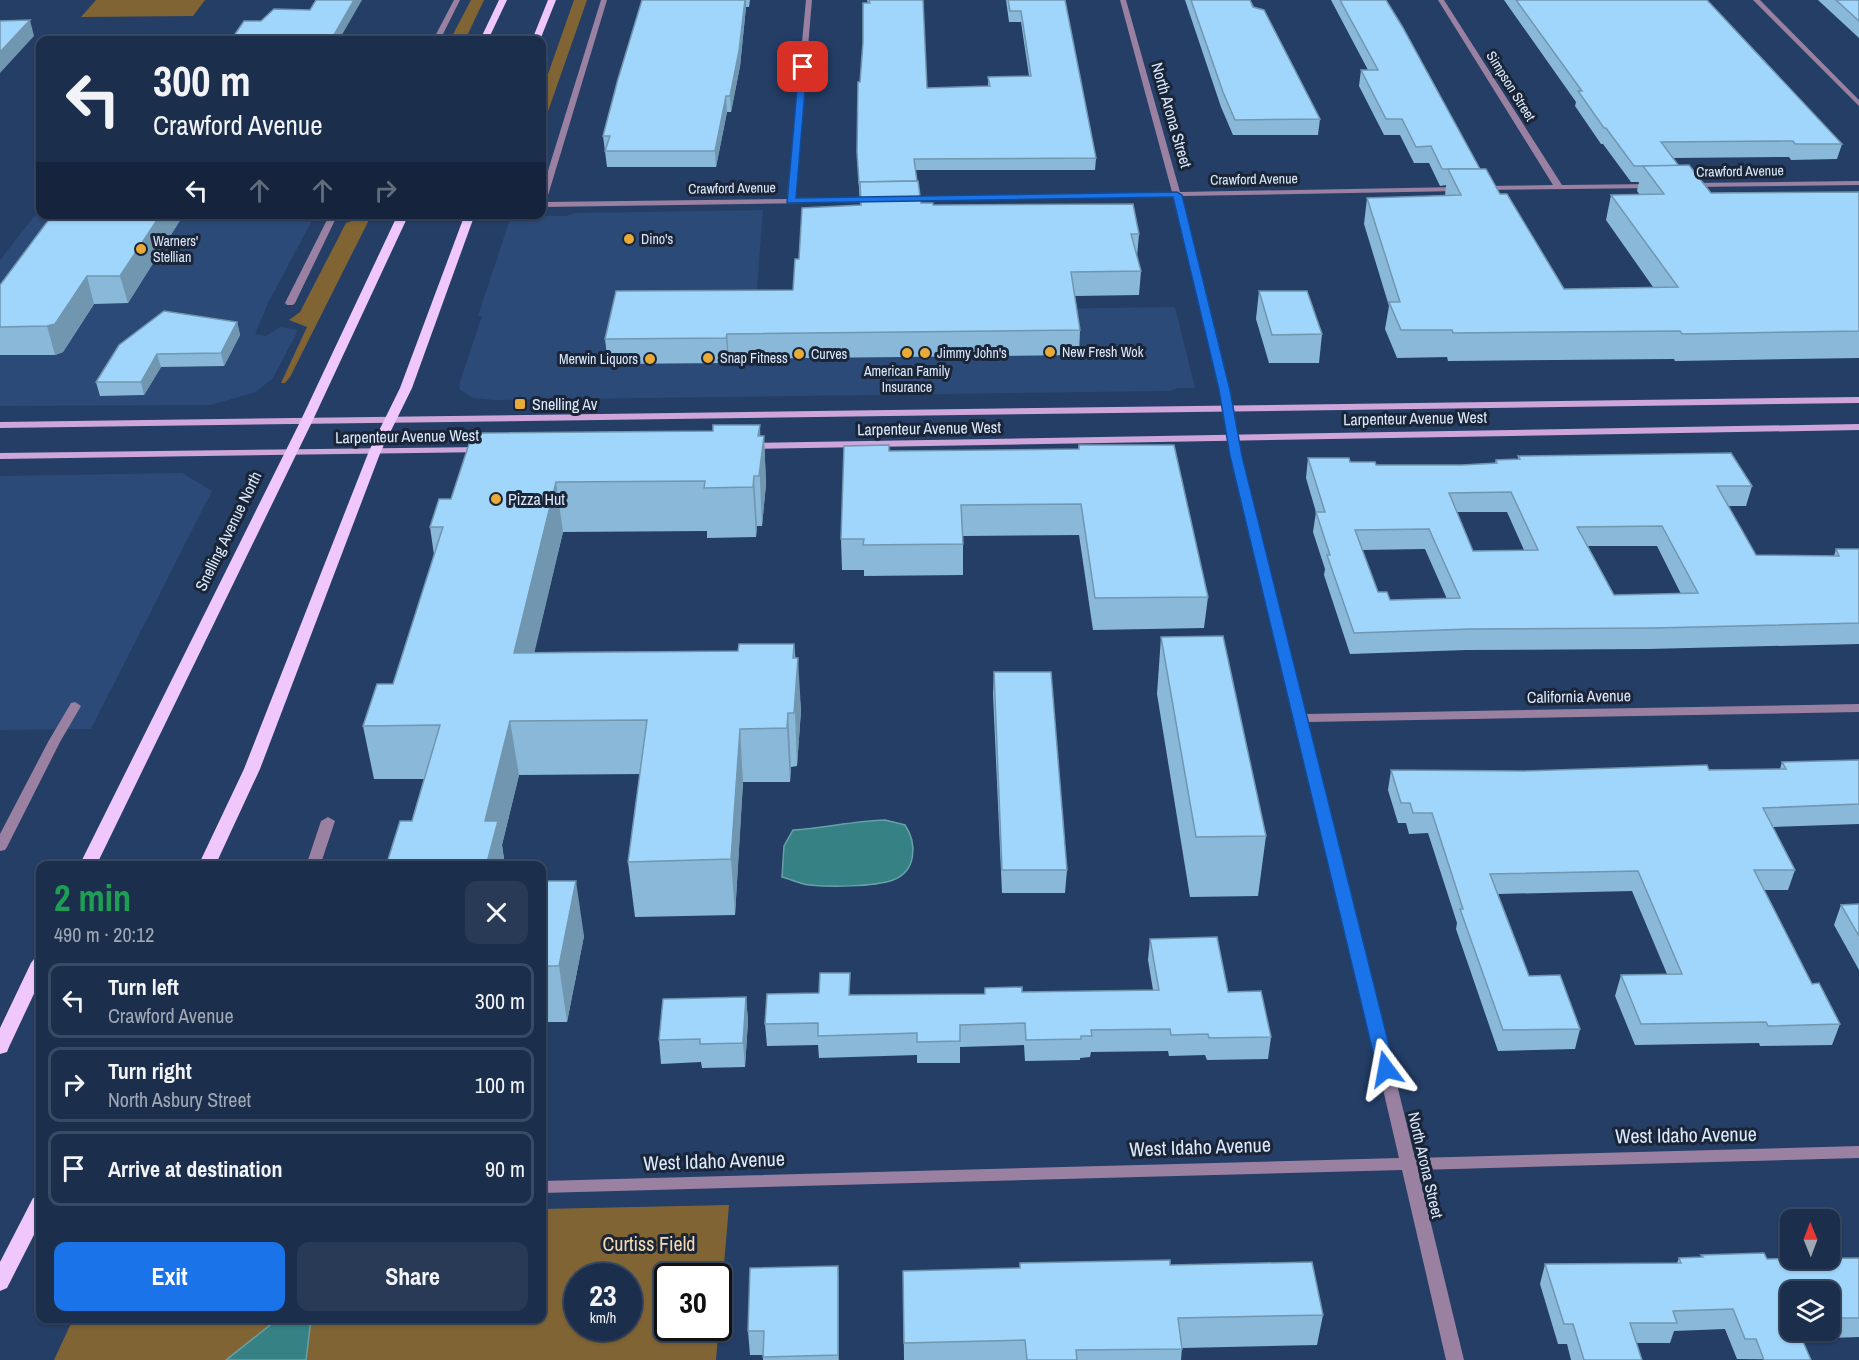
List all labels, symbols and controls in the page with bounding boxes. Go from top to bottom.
pin [777,41,828,92]
street label: Simpson Street [1482,48,1540,124]
icon: arrive [786,50,819,83]
text: 300 m [153,53,251,109]
icon: left [54,60,132,138]
street label: North Arona Street [1146,60,1198,171]
text: Crawford Avenue [153,107,322,143]
street label: Crawford Avenue [1696,161,1784,181]
street label: Crawford Avenue [1210,169,1298,189]
icon: left [180,174,213,207]
icon: ahead [243,174,276,207]
icon: ahead [306,174,339,207]
icon: right [369,174,402,207]
street label: Crawford Avenue [688,178,776,198]
place label: Dino's [641,230,673,248]
place label: Warners' Stellian [153,232,198,266]
marker: Dino's [622,232,636,246]
marker: Warners' Stellian [134,242,148,256]
place label: New Fresh Wok [1062,343,1144,361]
place label: Jimmy John's [937,344,1007,362]
place label: Curves [811,345,848,363]
marker: New Fresh Wok [1043,345,1057,359]
marker: American Family Insurance [900,346,914,360]
marker: Jimmy John's [918,346,932,360]
marker: Curves [792,347,806,361]
place label: Snap Fitness [720,349,788,367]
place label: Merwin Liquors [559,350,638,368]
marker: Snap Fitness [701,351,715,365]
marker: Merwin Liquors [643,352,657,366]
place label: American Family Insurance [863,362,950,396]
place label: Snelling Av [532,393,598,415]
marker: Snelling Av [513,397,527,411]
street label: Larpenteur Avenue West [1343,406,1488,430]
street label: Larpenteur Avenue West [857,416,1002,440]
street label: Larpenteur Avenue West [335,424,480,448]
street label: Snelling Avenue North [190,468,266,594]
place label: Pizza Hut [508,488,565,510]
marker: Pizza Hut [489,492,503,506]
street label: California Avenue [1527,684,1631,708]
text: 2 min [54,874,131,922]
button: close [465,881,528,944]
text: 490 m · 20:12 [54,921,154,948]
text: Turn left [108,972,179,1002]
icon: left [57,984,90,1017]
text: 300 m [475,986,525,1016]
text: Crawford Avenue [108,1002,234,1029]
position arrow [1354,1037,1418,1101]
text: Turn right [108,1056,192,1086]
icon: right [57,1068,90,1101]
text: 100 m [475,1070,525,1100]
text: North Asbury Street [108,1086,251,1113]
street label: North Arona Street [1403,1110,1449,1221]
street label: West Idaho Avenue [1615,1120,1757,1149]
street label: West Idaho Avenue [1129,1131,1271,1162]
street label: West Idaho Avenue [643,1145,785,1176]
icon: arrive [57,1152,90,1185]
text: Arrive at destination [108,1154,282,1184]
text: 90 m [485,1154,525,1184]
north arrow [1780,1209,1840,1269]
map controls [1780,1209,1840,1341]
park label: Curtiss Field [603,1230,695,1257]
button: Exit [54,1242,285,1311]
button: Share [297,1242,528,1311]
speed limit sign: 30 [654,1263,732,1341]
text: 23 [589,1275,617,1315]
button: layers [1780,1281,1840,1341]
text: km/h [590,1307,616,1328]

